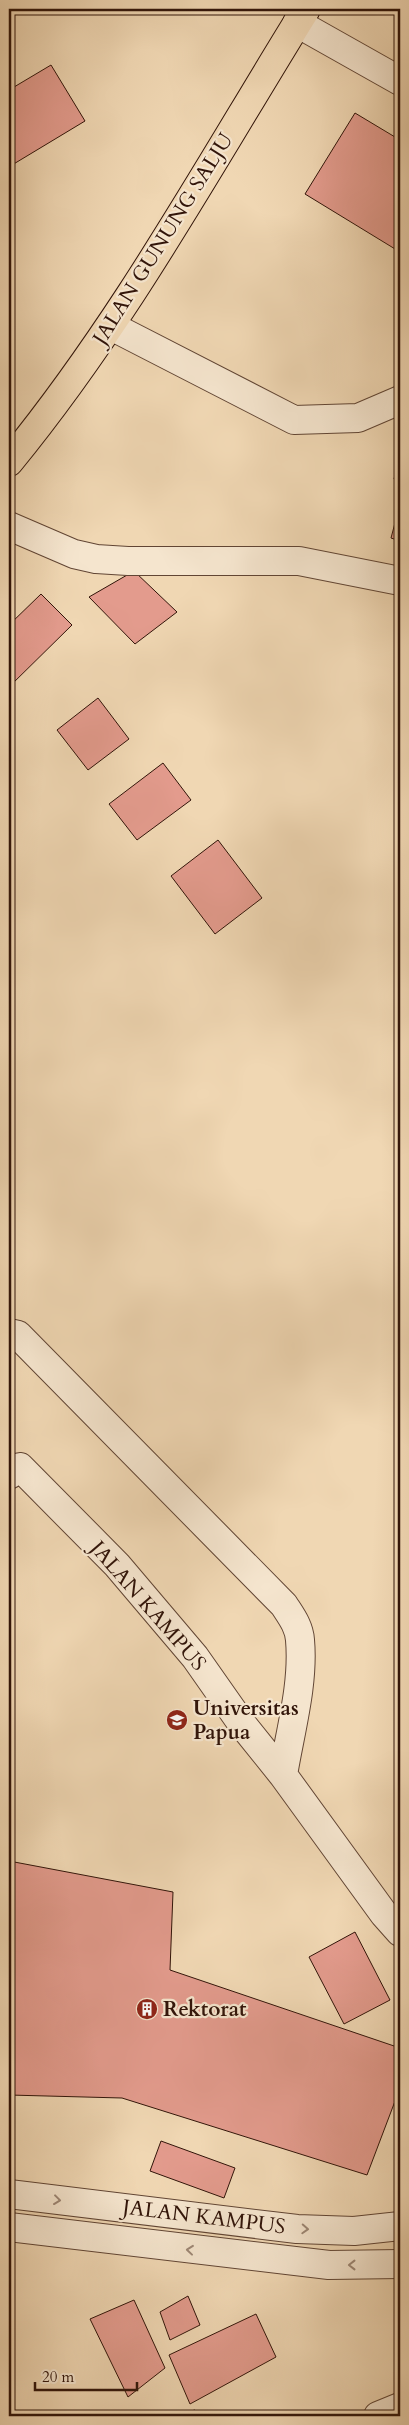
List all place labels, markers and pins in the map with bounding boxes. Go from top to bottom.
place label: Universitas Papua [193,1694,299,1747]
school or university icon: Universitas Papua [165,1708,189,1732]
place label: Rektorat [163,1995,247,2024]
building icon: Rektorat [135,1997,159,2021]

